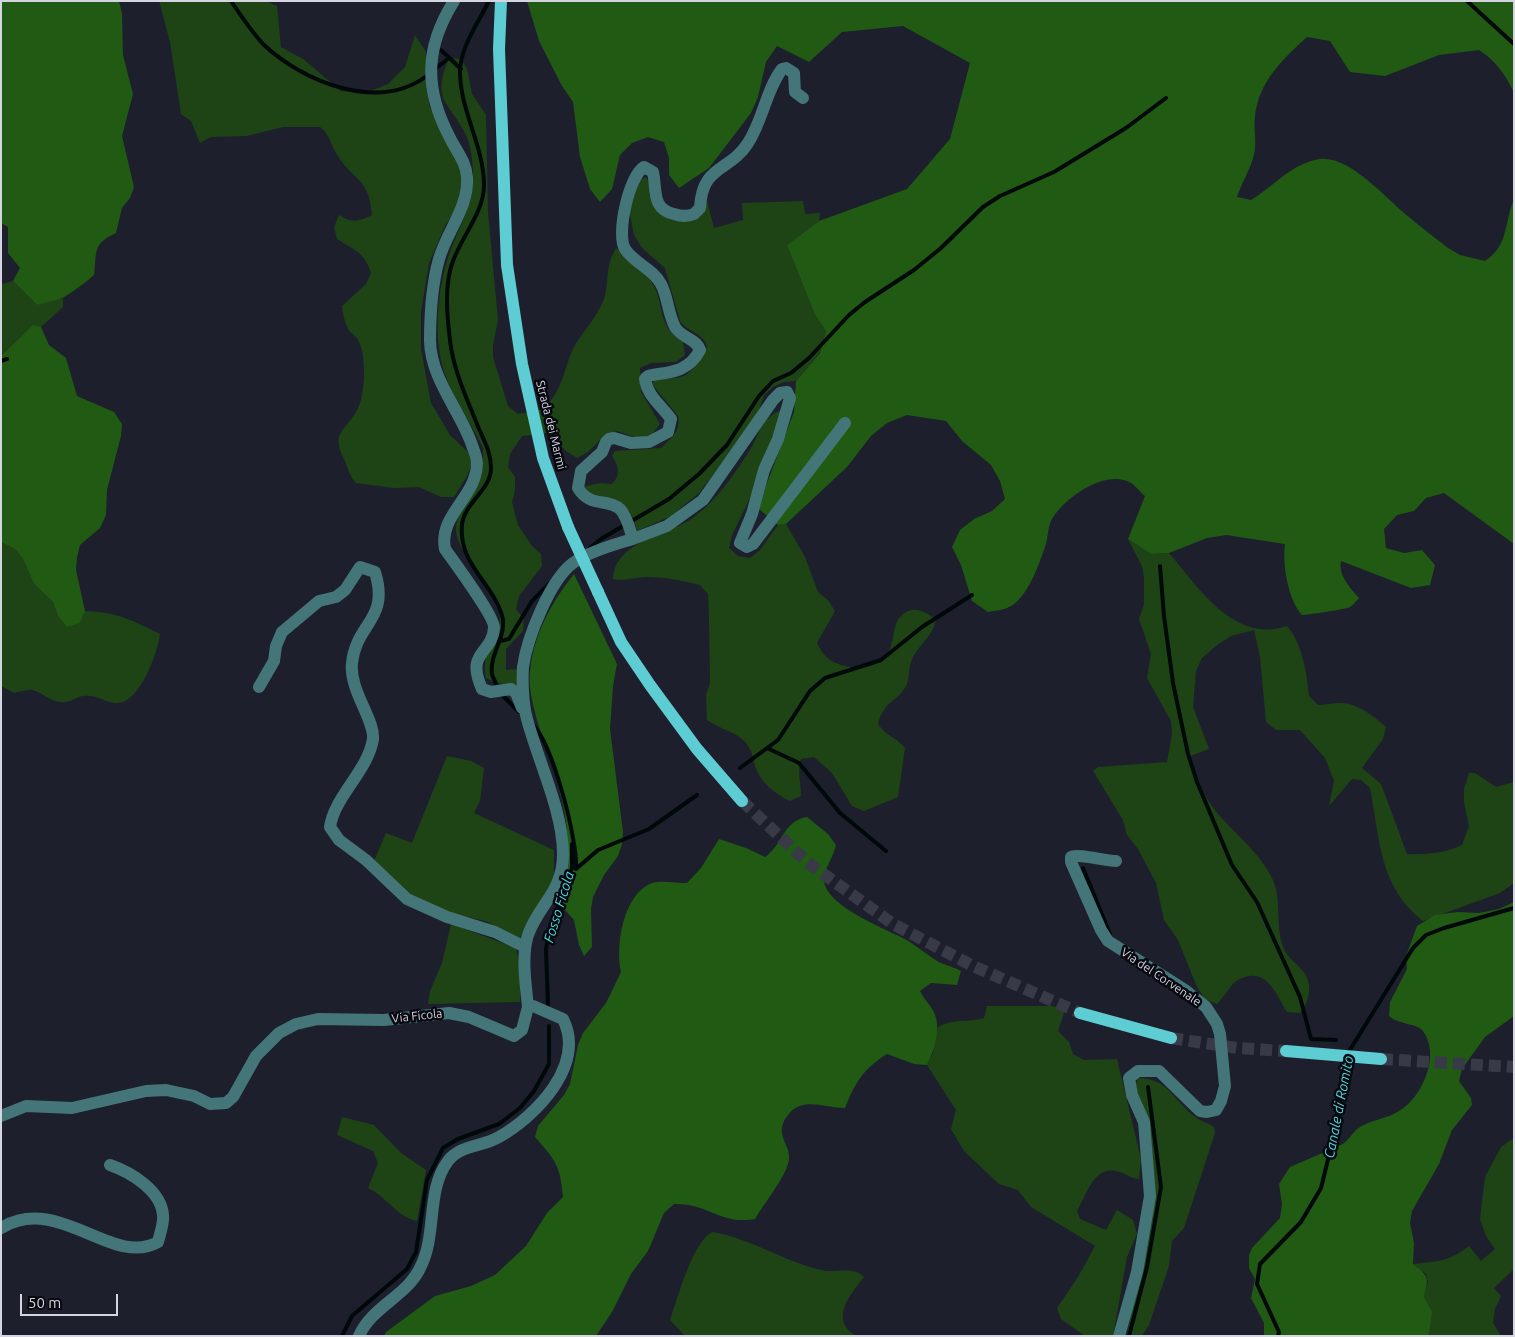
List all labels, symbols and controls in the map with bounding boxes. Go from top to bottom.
street label: Strada dei Marmi [533,379,569,471]
water label: Fosso Ficola [540,870,578,944]
street label: Via del Corvenale [1118,945,1204,1009]
street label: Via Ficola [391,1006,443,1026]
water label: Canale di Romito [1321,1054,1357,1160]
scale bar [22,1284,120,1316]
text: 50 m [28,1294,61,1311]

